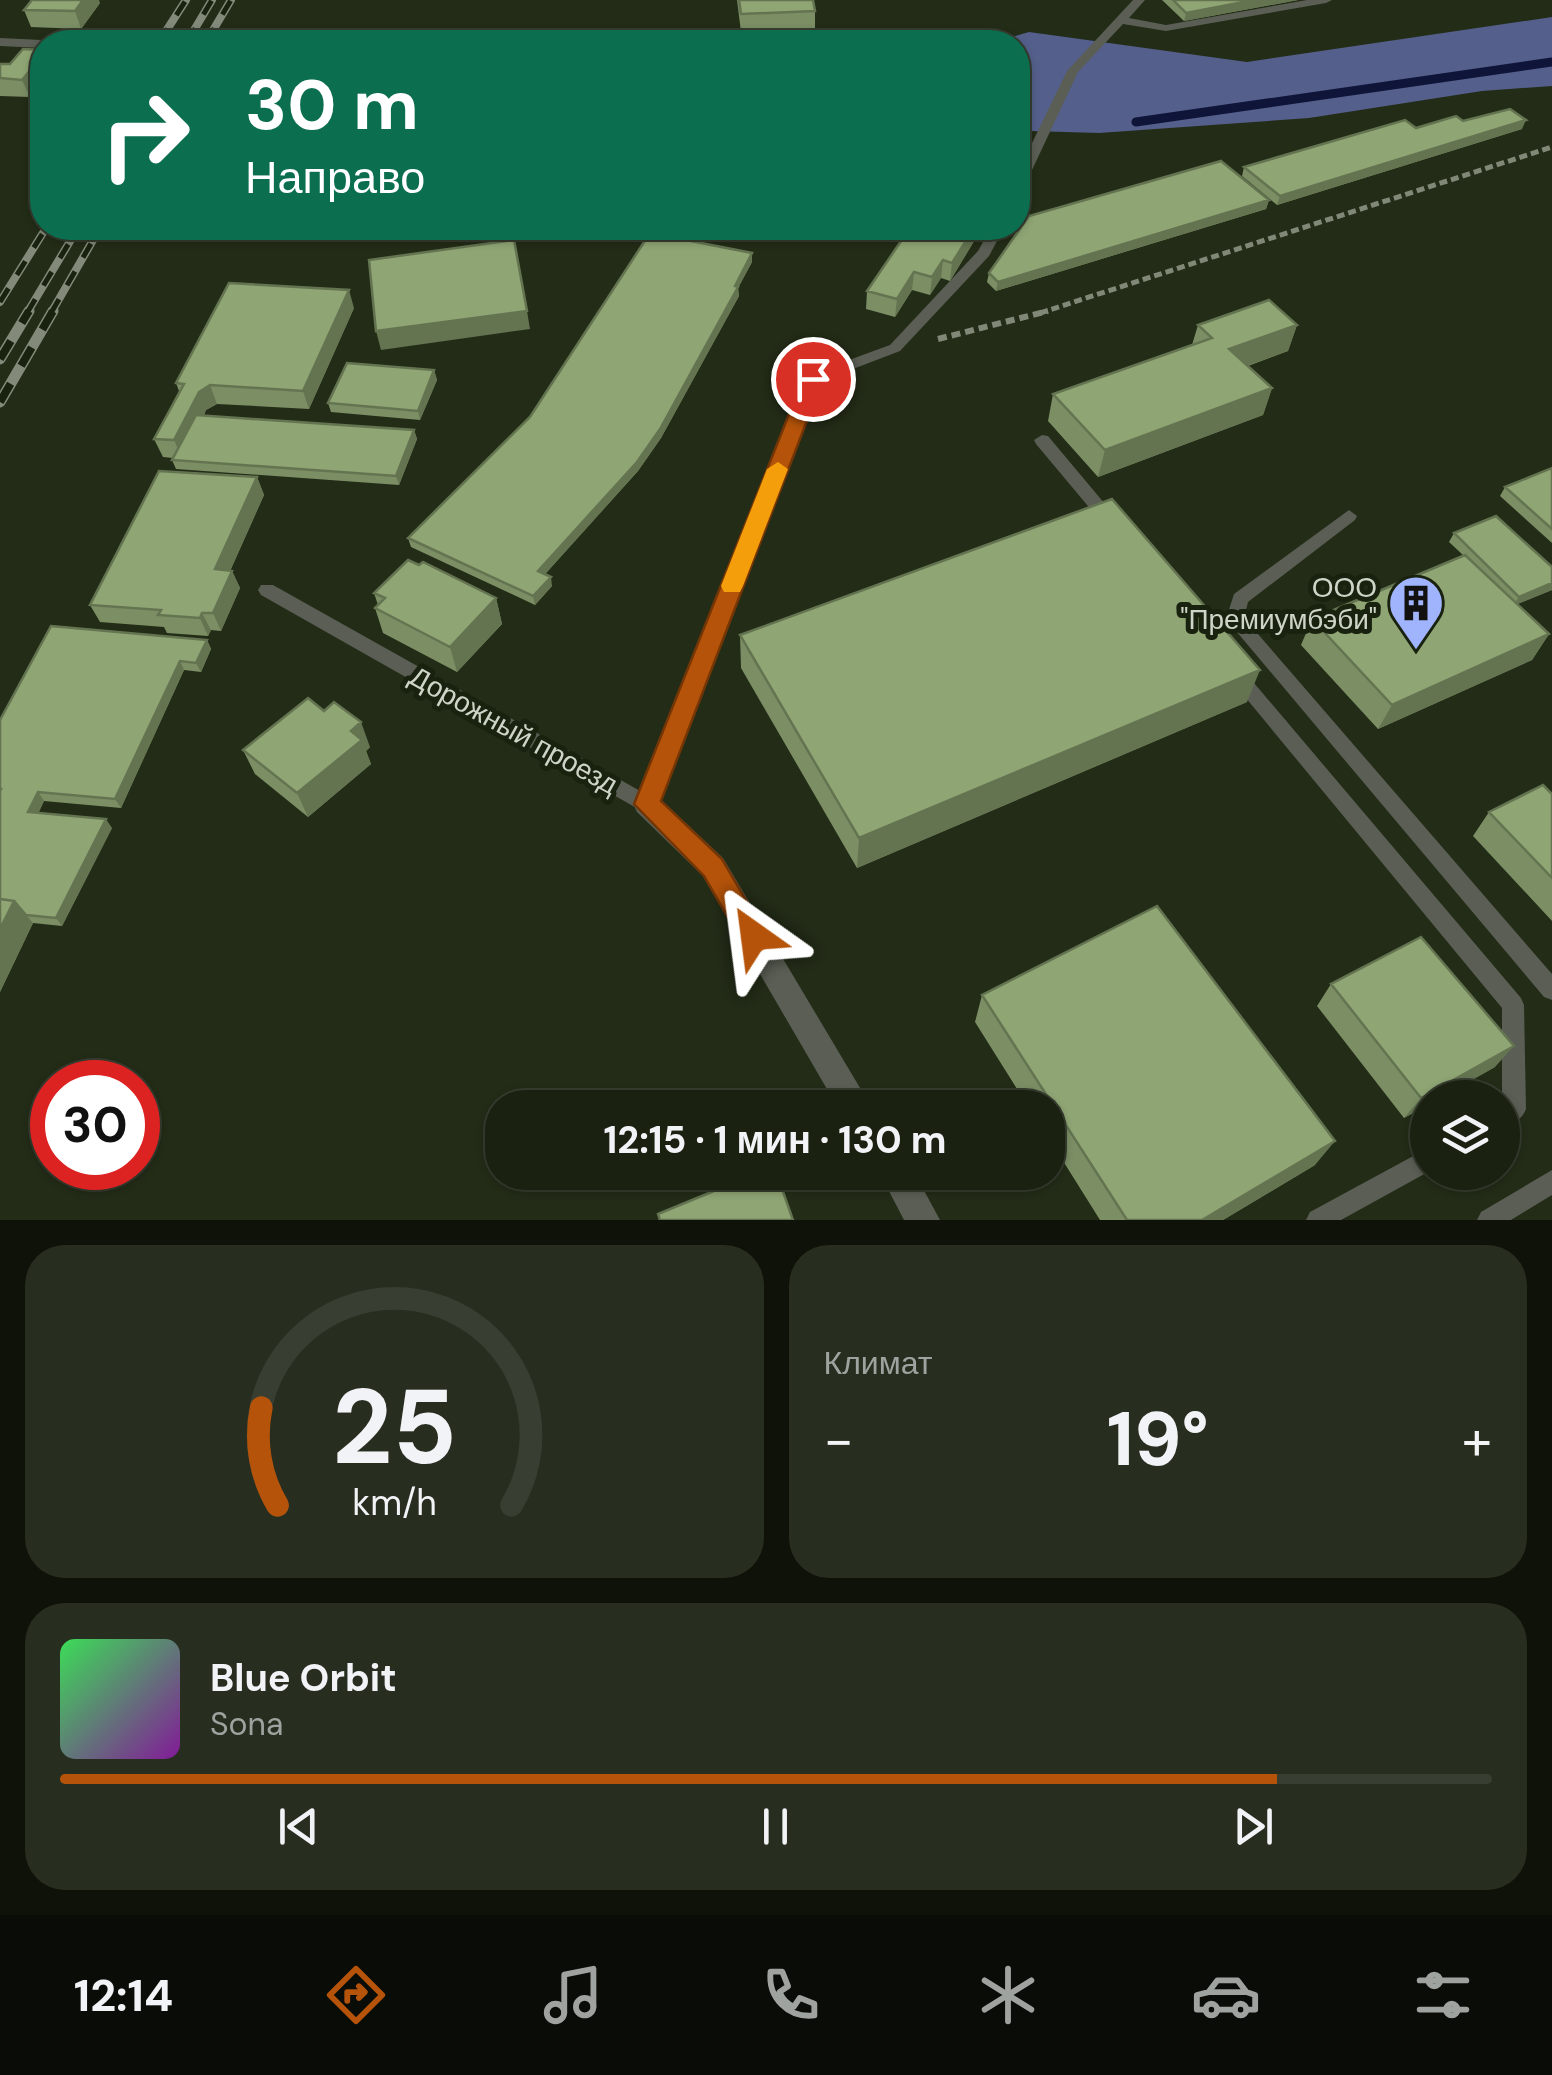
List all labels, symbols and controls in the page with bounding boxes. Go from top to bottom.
text: 30 m [245,60,419,151]
icon: right [80,70,210,200]
text: Направо [245,148,425,207]
pin [771,337,856,422]
icon: arrive [786,352,841,407]
place label: ООО "Премиумбэби" [1180,569,1377,638]
building icon: ООО "Премиумбэби" [1386,573,1446,652]
street label: Дорожный проезд [403,658,625,803]
position arrow [702,884,806,988]
speed limit sign: 30 [30,1060,160,1190]
map controls [1410,1080,1520,1190]
button: layers [1410,1080,1520,1190]
text: 12:15 · 1 мин · 130 m [603,1115,947,1165]
text: Климат [824,1342,932,1384]
text: 25 [332,1360,457,1495]
text: 19° [1107,1391,1209,1488]
text: − [824,1404,854,1476]
text: + [1462,1404,1492,1476]
text: km/h [352,1480,436,1526]
text: Blue Orbit [210,1653,397,1703]
text: Sona [210,1703,283,1745]
icon: previous [271,1799,326,1854]
icon: pause [748,1799,803,1854]
icon: next [1226,1799,1281,1854]
icon: directions [321,1960,391,2030]
icon: music [538,1960,608,2030]
icon: phone [756,1960,826,2030]
icon: climate [973,1960,1043,2030]
icon: car [1191,1960,1261,2030]
icon: filters [1408,1960,1478,2030]
text: 12:14 [74,1966,173,2025]

